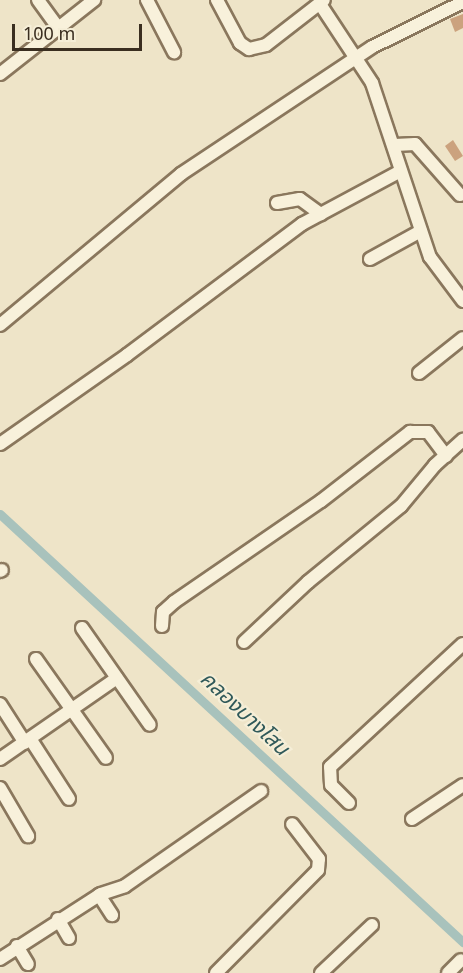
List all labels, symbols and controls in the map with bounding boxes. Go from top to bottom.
scale bar [15,12,146,50]
text: 100 m [23,21,75,48]
water label: คลองบางโสน [195,667,293,761]

